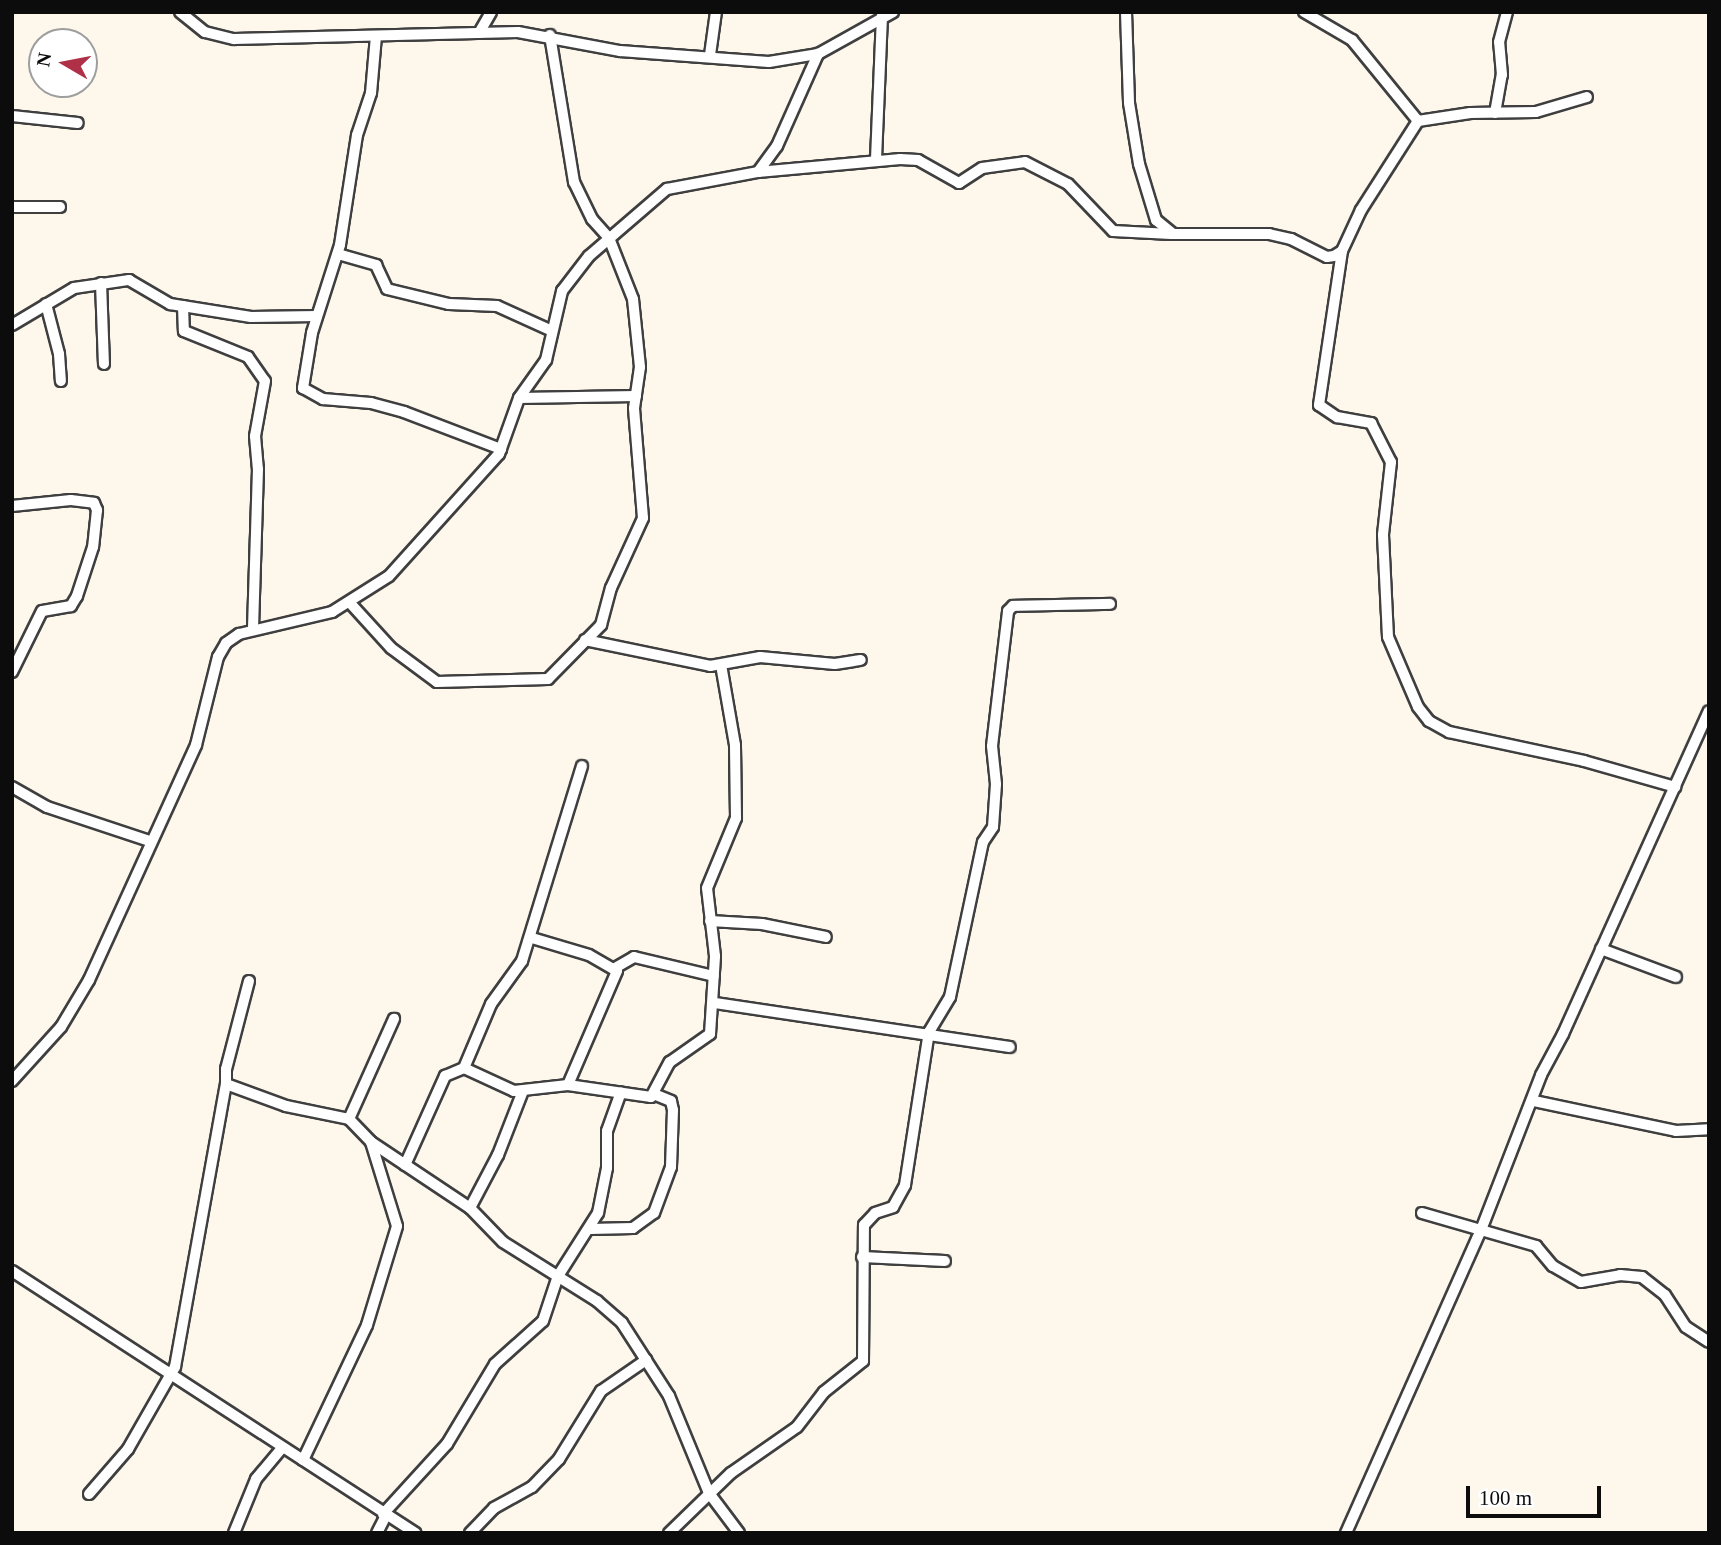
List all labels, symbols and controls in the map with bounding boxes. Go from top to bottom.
north arrow [28,28,98,98]
text: N [32,51,55,68]
scale bar [1469,1472,1604,1516]
text: 100 m [1479,1486,1532,1510]

